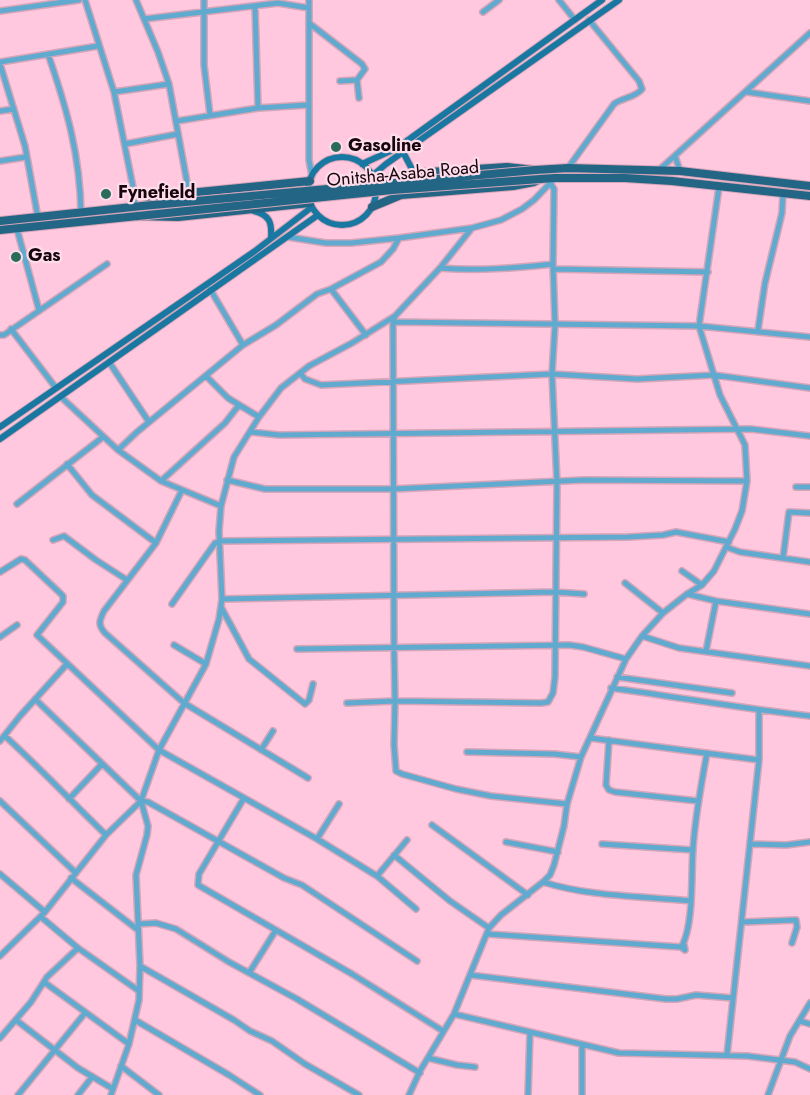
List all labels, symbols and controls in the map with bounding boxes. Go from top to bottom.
place label: Gasoline [348,136,422,158]
marker: Gasoline [329,140,343,154]
street label: Onitsha-Asaba Road [326,158,480,192]
place label: Fynefield [118,183,195,205]
marker: Fynefield [99,187,113,201]
place label: Gas [28,246,61,268]
marker: Gas [9,250,23,264]

